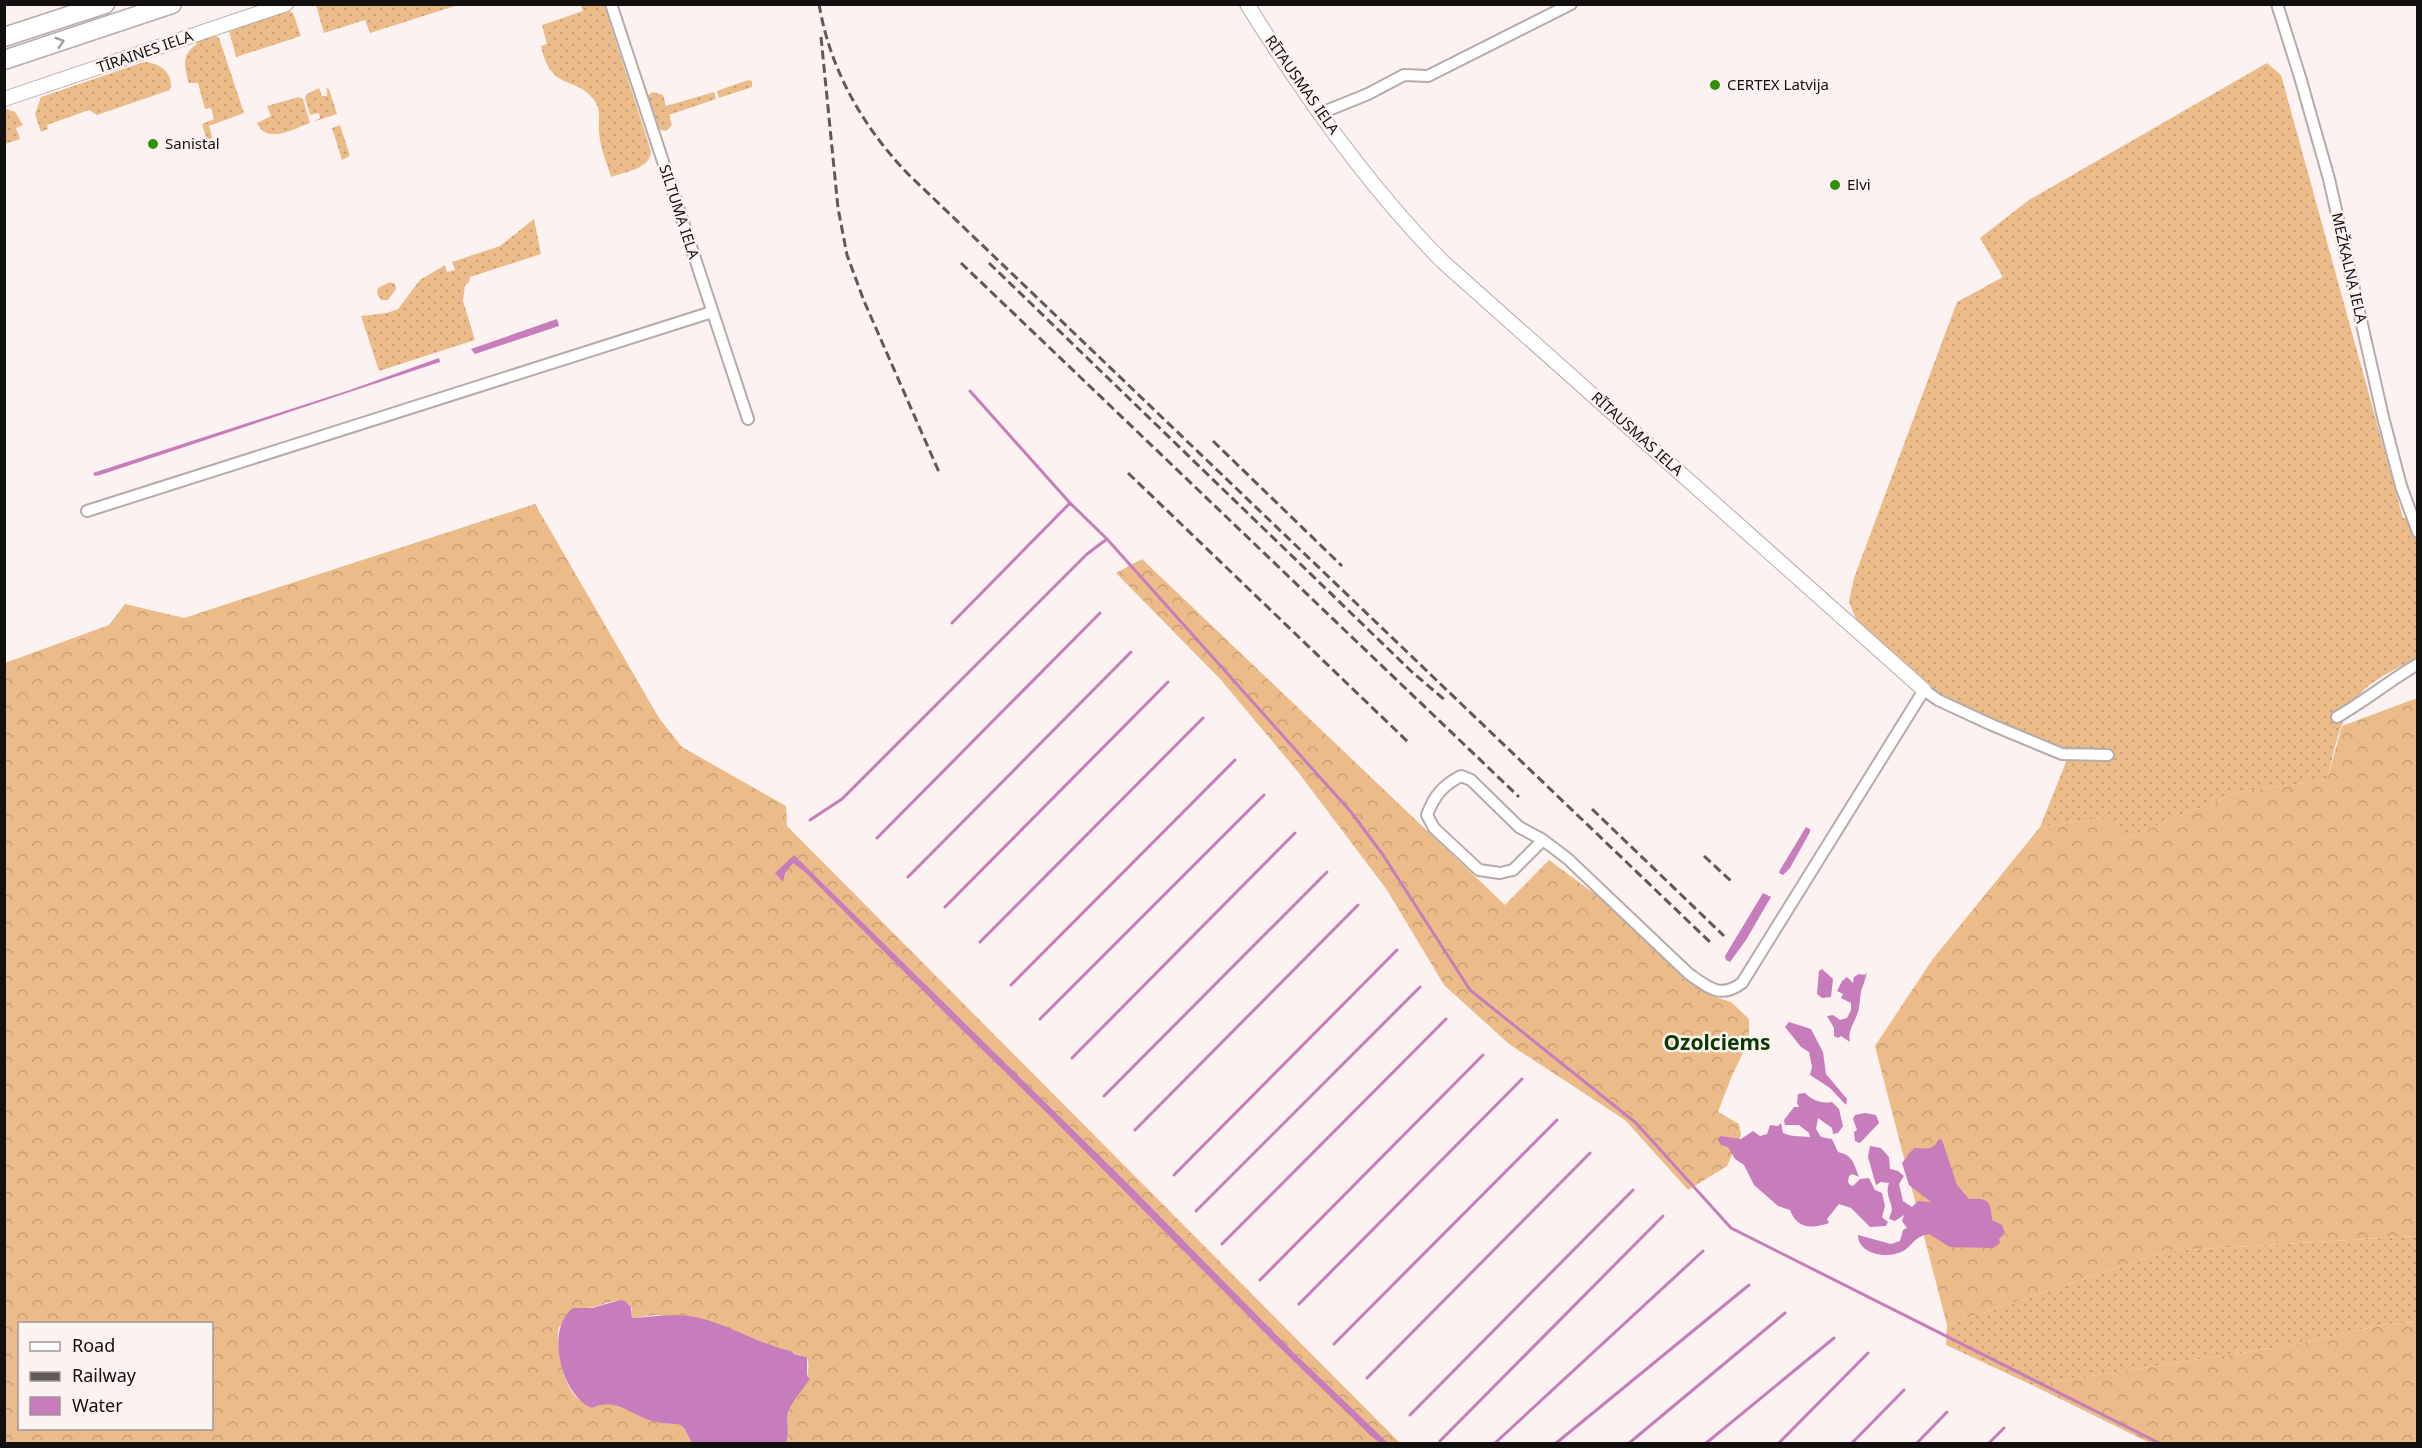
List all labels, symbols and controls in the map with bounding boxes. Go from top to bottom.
street label: TĪRAINES IELA [94,25,196,77]
street label: RĪTAUSMAS IELA [1261,31,1345,138]
one-way arrow [54,37,65,49]
place label: CERTEX Latvija [1727,74,1829,94]
marker: CERTEX Latvija [1708,78,1722,92]
place label: Sanistal [165,133,220,153]
marker: Sanistal [146,137,160,151]
street label: SILTUMA IELA [655,162,705,262]
place label: Elvi [1847,174,1871,194]
marker: Elvi [1828,178,1842,192]
street label: MEŽKALNA IELA [2328,210,2373,325]
street label: RĪTAUSMAS IELA [1588,387,1688,480]
district label: Ozolciems [1663,1028,1771,1056]
legend [18,1322,213,1430]
text: Road [72,1333,115,1357]
text: Railway [72,1363,137,1387]
text: Water [72,1393,123,1417]

